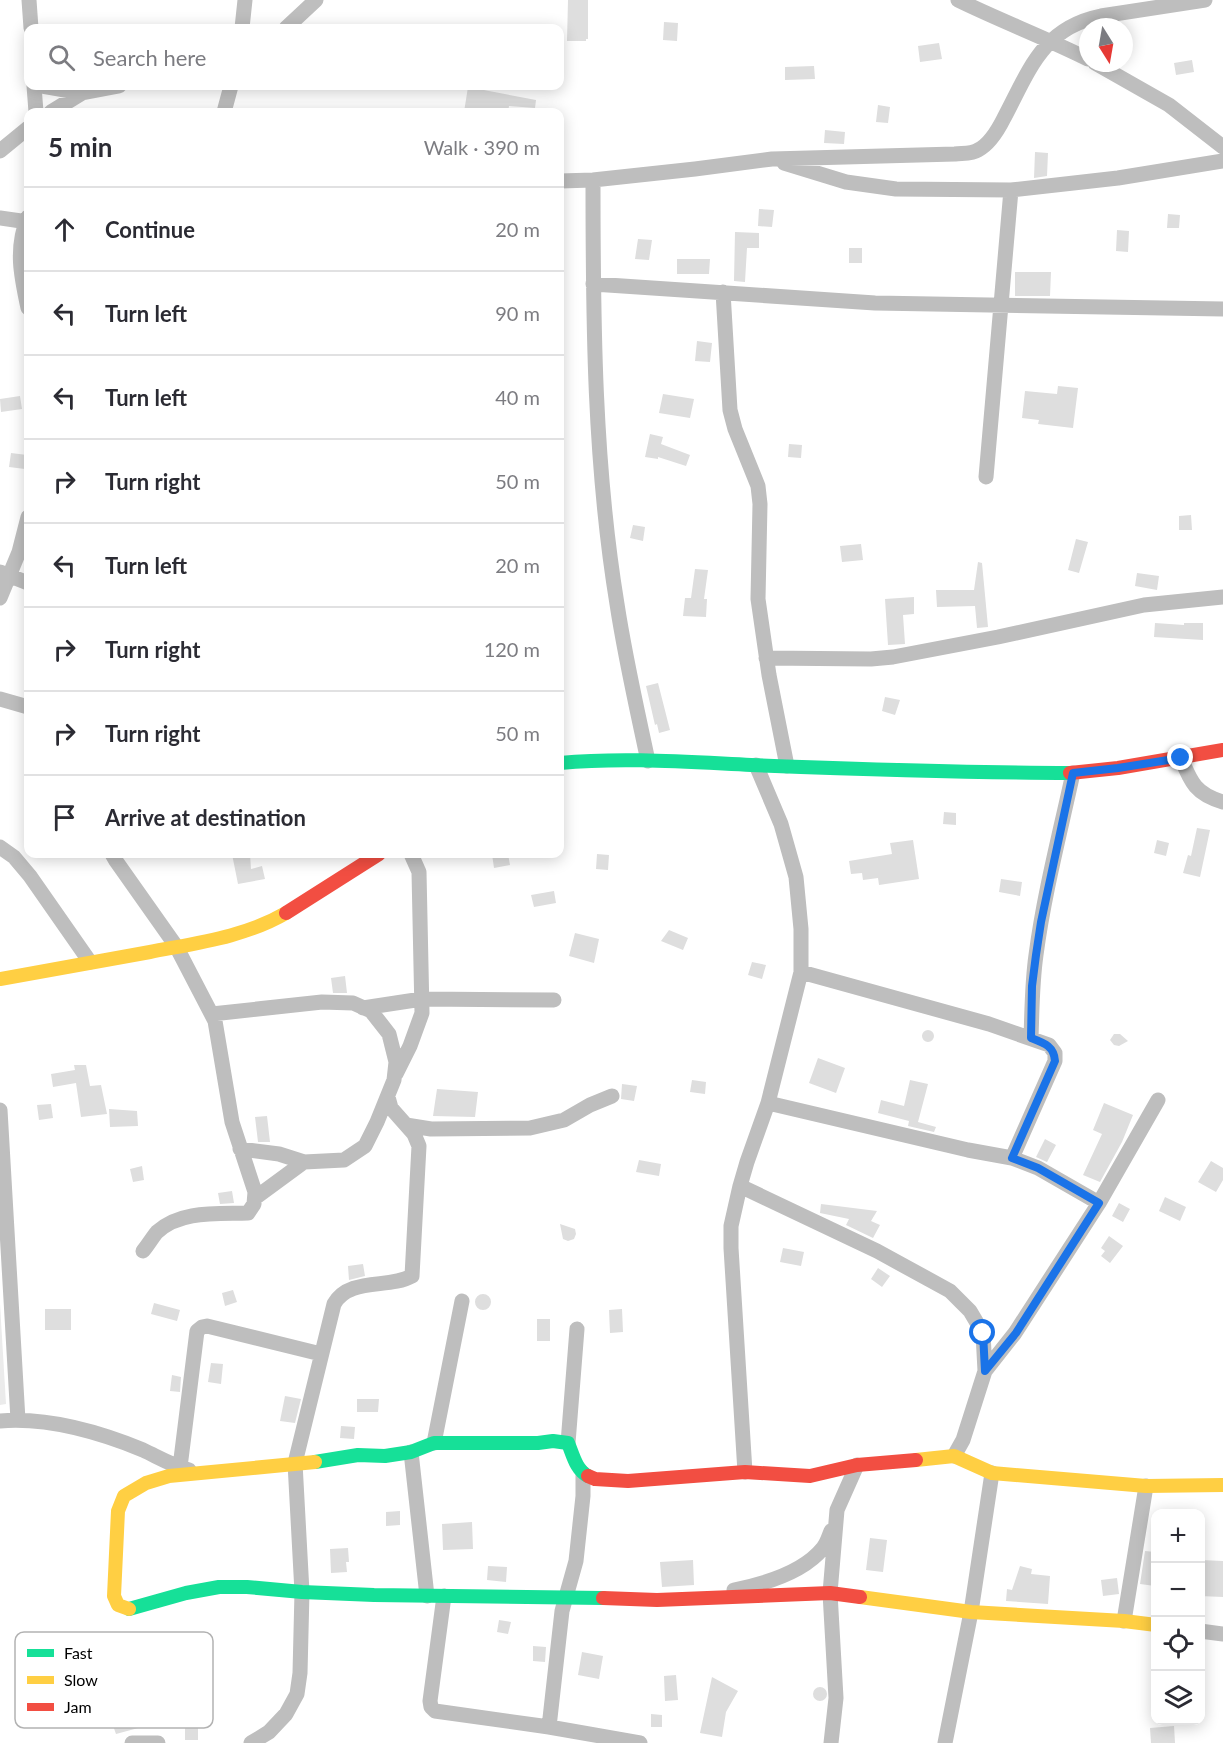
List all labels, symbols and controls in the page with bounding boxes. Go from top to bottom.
north arrow [1079,18,1133,72]
search box [24,24,564,90]
icon: search [45,41,78,74]
text: Search here [93,44,206,71]
text: 5 min [48,131,112,163]
text: Walk · 390 m [424,135,540,159]
icon: ahead [48,213,81,246]
text: Continue [105,216,195,243]
text: 20 m [495,217,540,241]
icon: left [48,297,81,330]
text: Turn left [105,300,187,327]
text: 90 m [495,301,540,325]
icon: left [48,381,81,414]
text: Turn left [105,384,187,411]
text: 40 m [495,385,540,409]
icon: right [48,465,81,498]
text: Turn right [105,468,200,495]
text: 50 m [495,469,540,493]
icon: left [48,549,81,582]
text: Turn left [105,552,187,579]
text: 20 m [495,553,540,577]
icon: right [48,633,81,666]
text: Turn right [105,636,200,663]
text: 120 m [484,637,540,661]
icon: right [48,717,81,750]
text: Turn right [105,720,200,747]
text: 50 m [495,721,540,745]
route end [1167,744,1193,770]
icon: arrive [48,801,81,834]
text: Arrive at destination [105,804,306,831]
route start [969,1319,995,1345]
map controls [1151,1509,1205,1725]
button: + [1151,1509,1205,1563]
button: − [1151,1563,1205,1617]
button: locate [1151,1617,1205,1671]
legend [15,1632,213,1728]
text: Fast [64,1643,93,1662]
text: Slow [64,1670,98,1689]
button: layers [1151,1671,1205,1725]
text: Jam [64,1697,92,1716]

